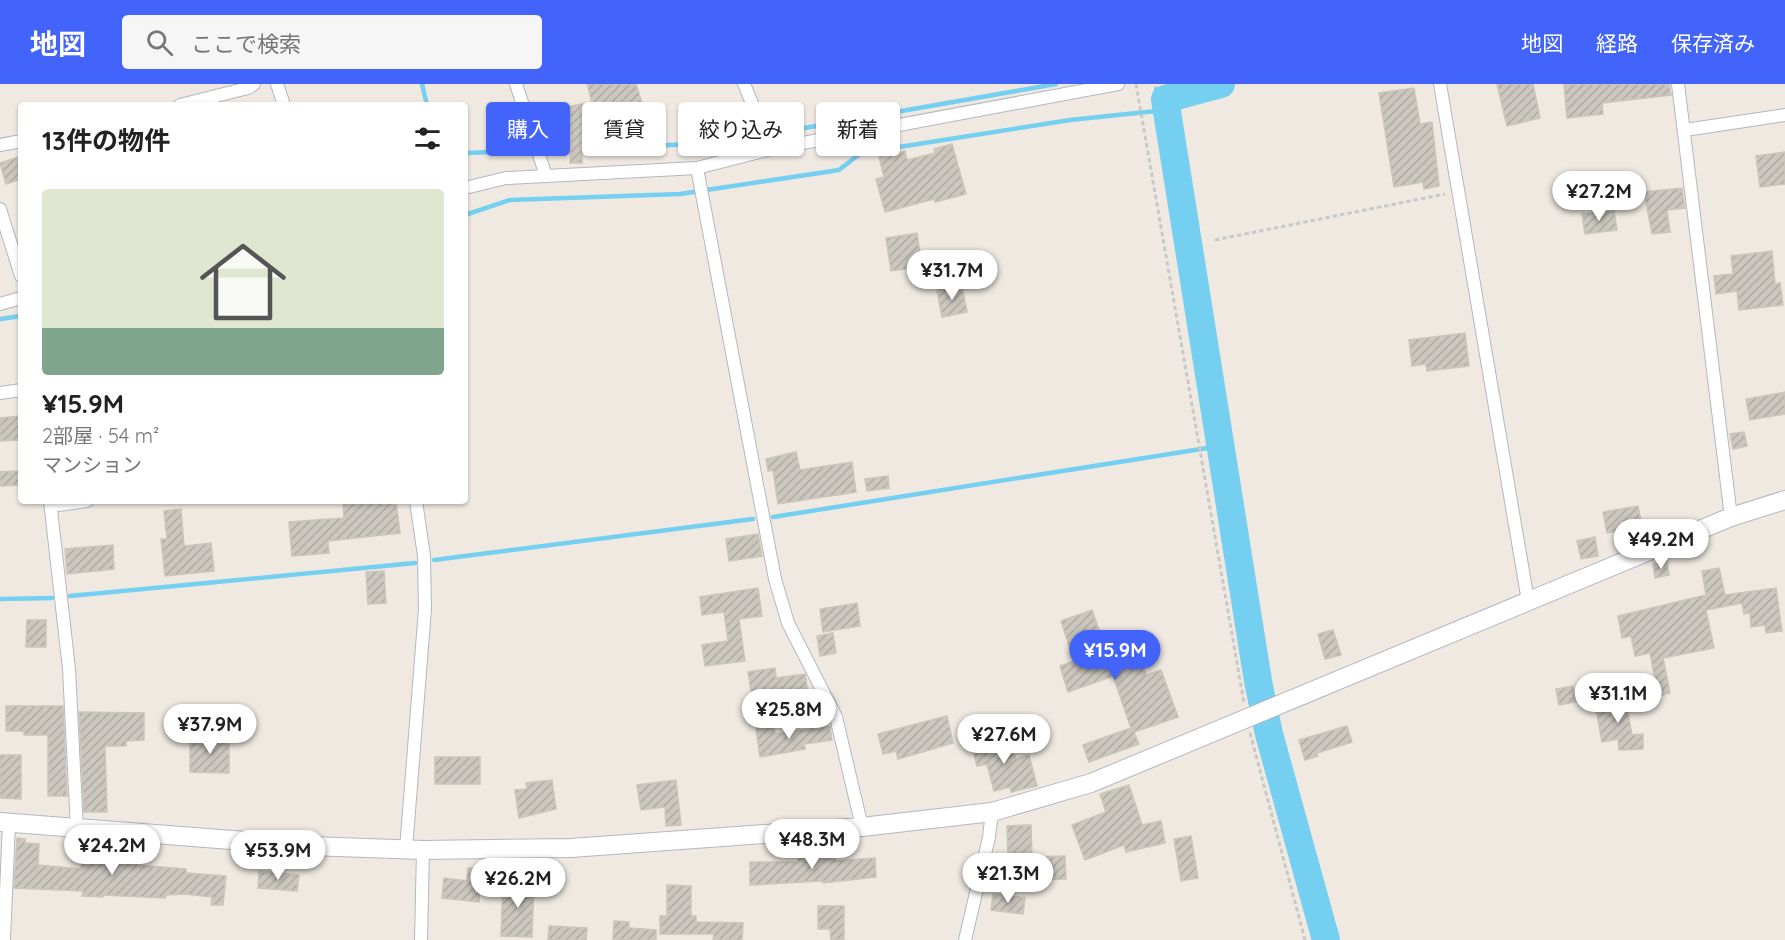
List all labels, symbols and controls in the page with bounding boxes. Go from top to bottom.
search box [122,15,542,69]
text: 地図 [30,26,86,61]
icon: search [143,26,176,59]
text: ここで検索 [191,30,301,58]
text: 地図 [1521,30,1563,56]
text: 経路 [1596,30,1638,56]
text: 保存済み [1671,30,1755,56]
chip: 購入 [486,102,570,156]
chip: 賃貸 [582,102,666,156]
chip: 絞り込み [678,102,804,156]
chip: 新着 [816,102,900,156]
icon: filters [411,122,444,155]
text: 13件の物件 [42,124,170,157]
pin: ¥27.2M [1550,171,1648,222]
text: ¥27.2M [1566,178,1632,203]
icon: home [189,228,297,336]
pin: ¥31.7M [903,250,1001,301]
text: ¥31.7M [921,257,983,282]
text: ¥15.9M [42,387,124,420]
text: 2部屋 · 54 m² [42,423,159,448]
text: マンション [42,452,142,477]
pin: ¥49.2M [1612,519,1710,570]
text: ¥49.2M [1628,526,1694,551]
pin: ¥15.9M [1066,630,1164,681]
text: ¥15.9M [1083,637,1147,662]
pin: ¥31.1M [1569,673,1667,724]
text: ¥31.1M [1589,680,1647,705]
pin: ¥25.8M [740,689,838,740]
text: ¥25.8M [756,696,822,721]
pin: ¥37.9M [161,704,259,755]
text: ¥37.9M [178,711,242,736]
pin: ¥27.6M [955,714,1053,765]
text: ¥27.6M [971,721,1037,746]
pin: ¥48.3M [763,819,861,870]
pin: ¥24.2M [63,825,161,876]
text: ¥48.3M [779,826,845,851]
pin: ¥53.9M [229,830,327,881]
text: ¥24.2M [78,832,146,857]
text: ¥53.9M [245,837,311,862]
pin: ¥21.3M [959,853,1057,904]
pin: ¥26.2M [469,858,567,909]
text: ¥21.3M [976,860,1040,885]
text: ¥26.2M [484,865,552,890]

